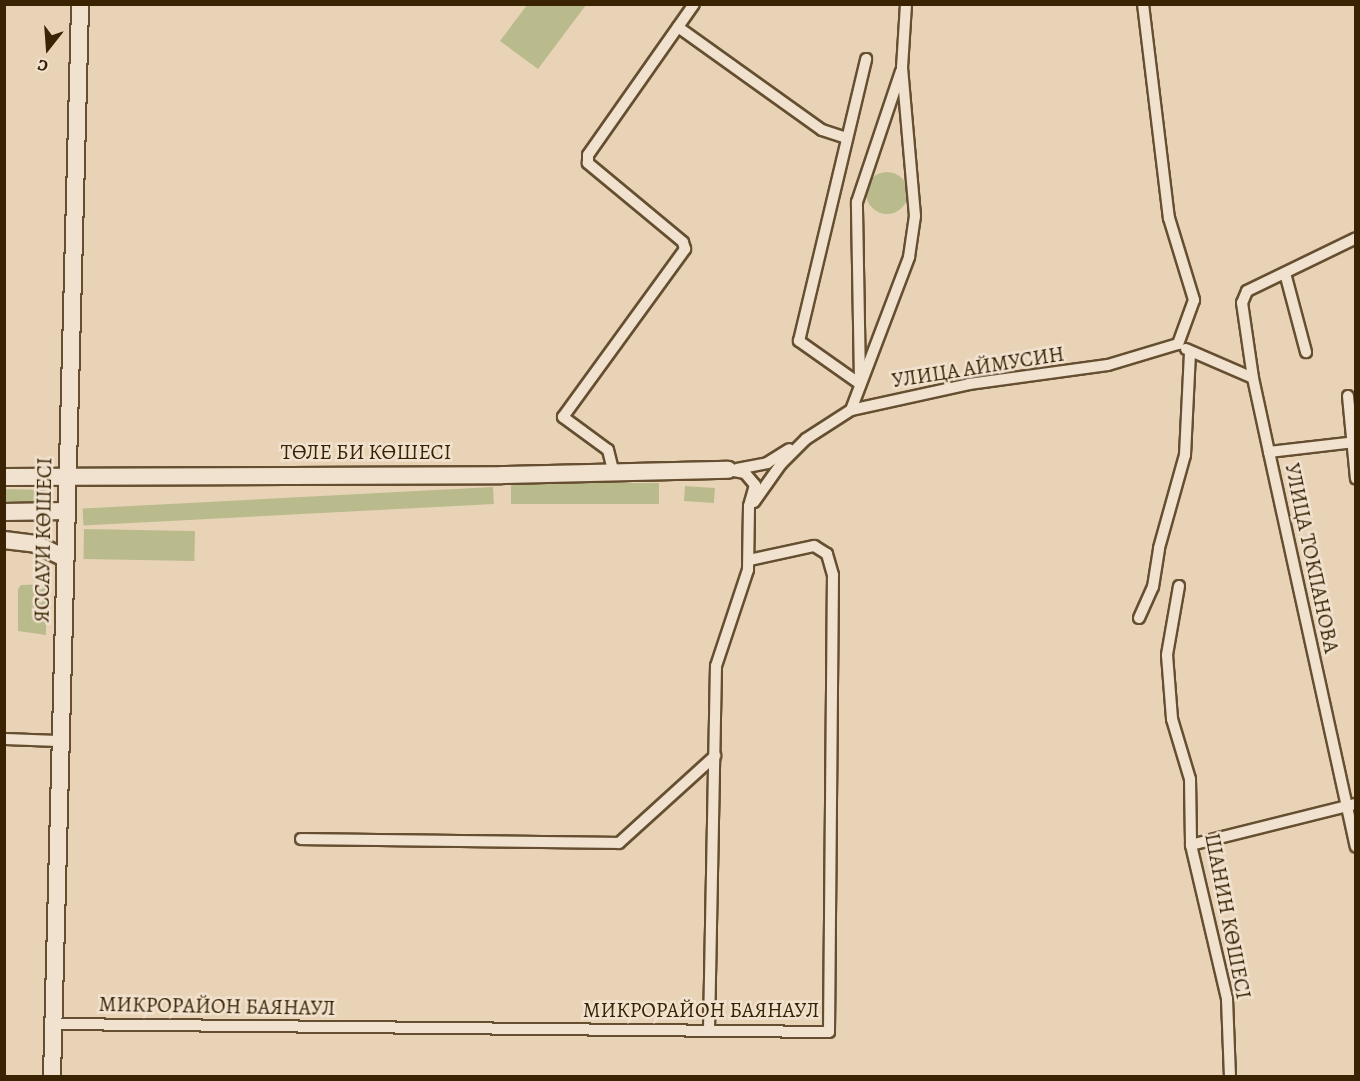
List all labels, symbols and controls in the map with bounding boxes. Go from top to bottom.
north arrow [18,18,78,78]
text: С [35,53,51,77]
street label: УЛИЦА АЙМУСИН [890,341,1066,393]
street label: ТӨЛЕ БИ КӨШЕСІ [281,439,451,465]
street label: ЯССАУИ КӨШЕСІ [29,457,57,623]
street label: УЛИЦА ТОКПАНОВА [1280,461,1344,655]
street label: ШАНИН КӨШЕСІ [1200,831,1256,1001]
street label: МИКРОРАЙОН БАЯНАУЛ [98,991,336,1021]
street label: МИКРОРАЙОН БАЯНАУЛ [583,997,819,1023]

